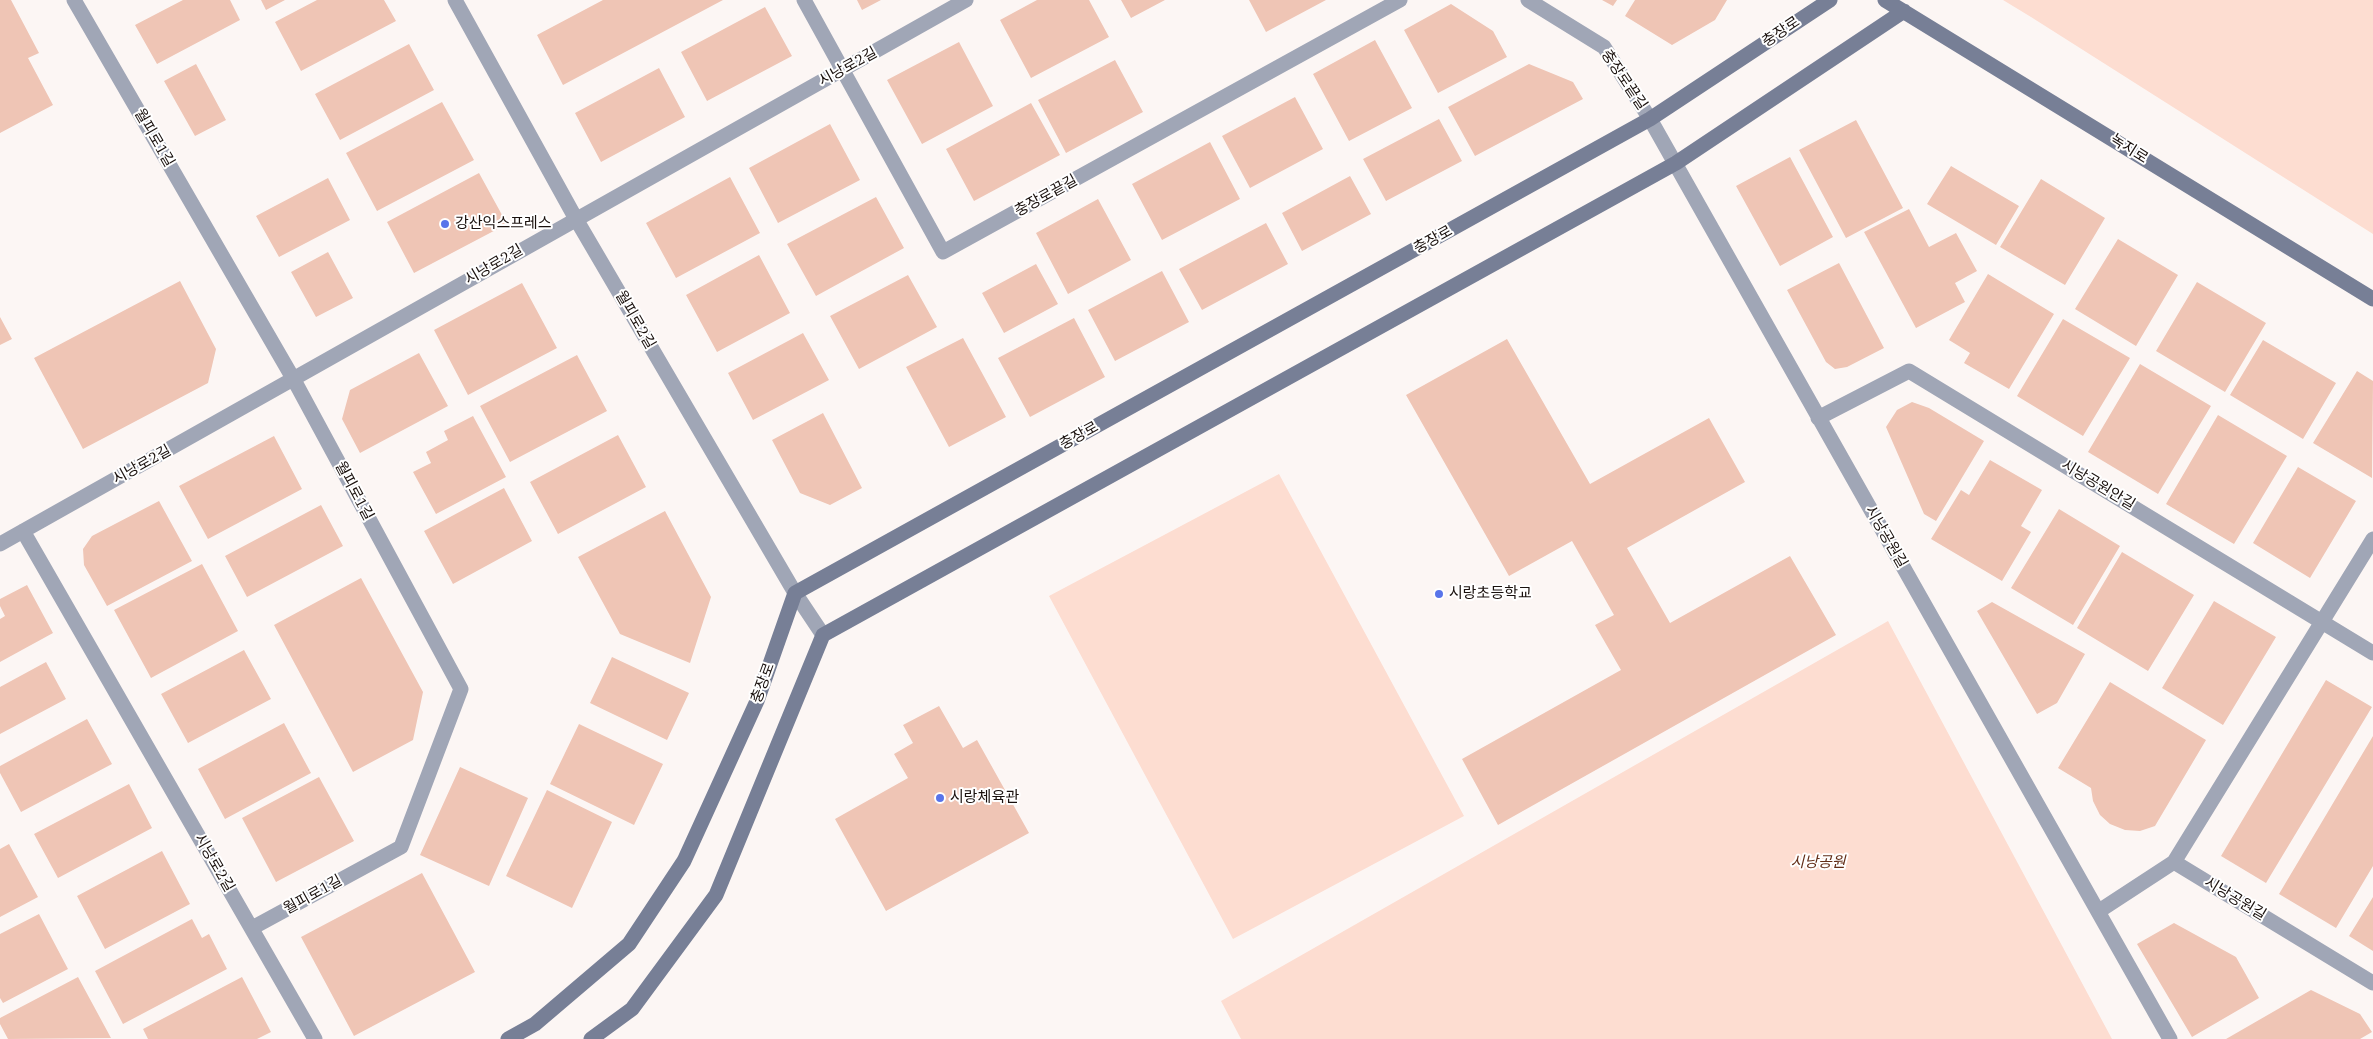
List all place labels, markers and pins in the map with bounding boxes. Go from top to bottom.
place label: 강산익스프레스 [455,215,552,233]
marker: 강산익스프레스 [439,218,451,230]
place label: 시랑초등학교 [1449,585,1532,603]
marker: 시랑초등학교 [1433,588,1445,600]
place label: 시랑체육관 [950,789,1019,807]
marker: 시랑체육관 [934,792,946,804]

